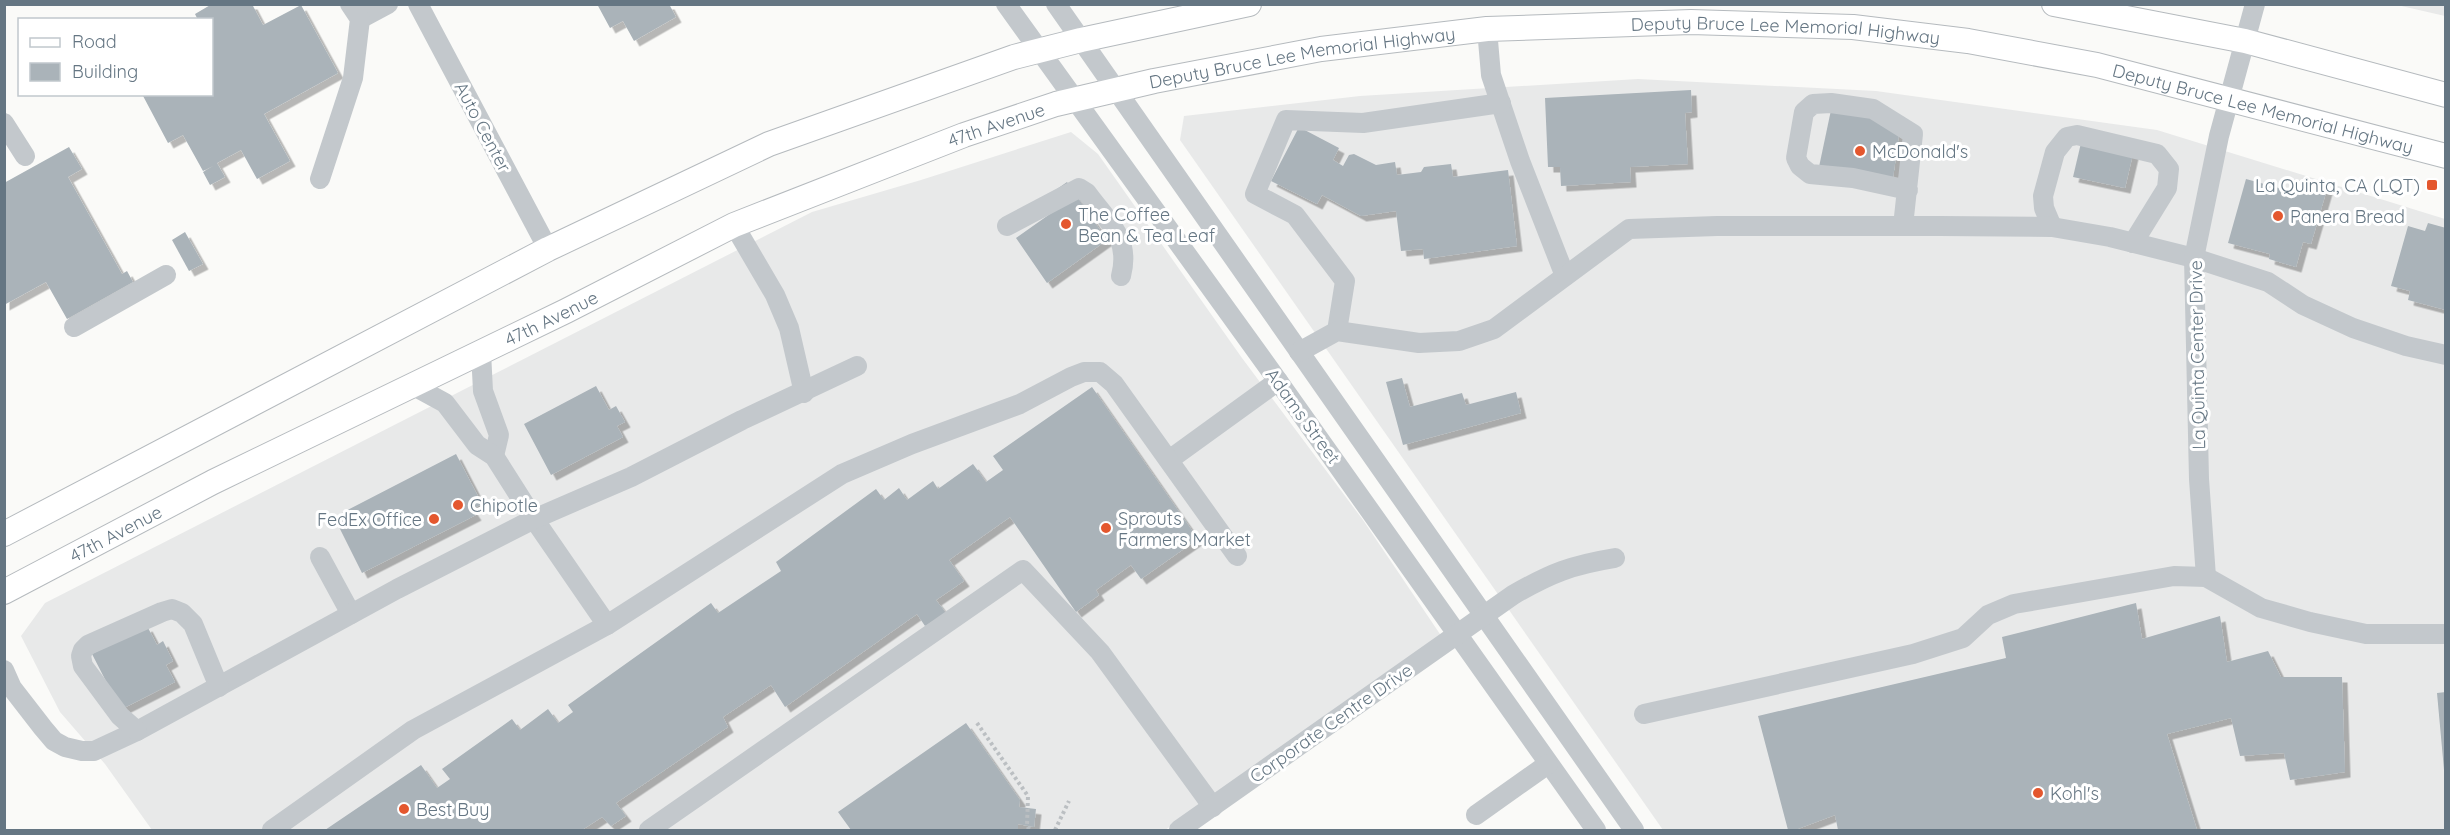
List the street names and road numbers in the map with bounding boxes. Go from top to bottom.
street label: Deputy Bruce Lee Memorial Highway [1630,10,1941,49]
street label: Deputy Bruce Lee Memorial Highway [1147,21,1457,93]
street label: Deputy Bruce Lee Memorial Highway [2110,58,2416,159]
street label: Auto Center [450,78,516,176]
street label: 47th Avenue [944,97,1048,152]
street label: La Quinta Center Drive [2184,260,2210,450]
street label: 47th Avenue [501,285,602,351]
street label: Adams Street [1261,364,1345,468]
street label: 47th Avenue [65,500,166,567]
street label: Corporate Centre Drive [1245,658,1417,788]

